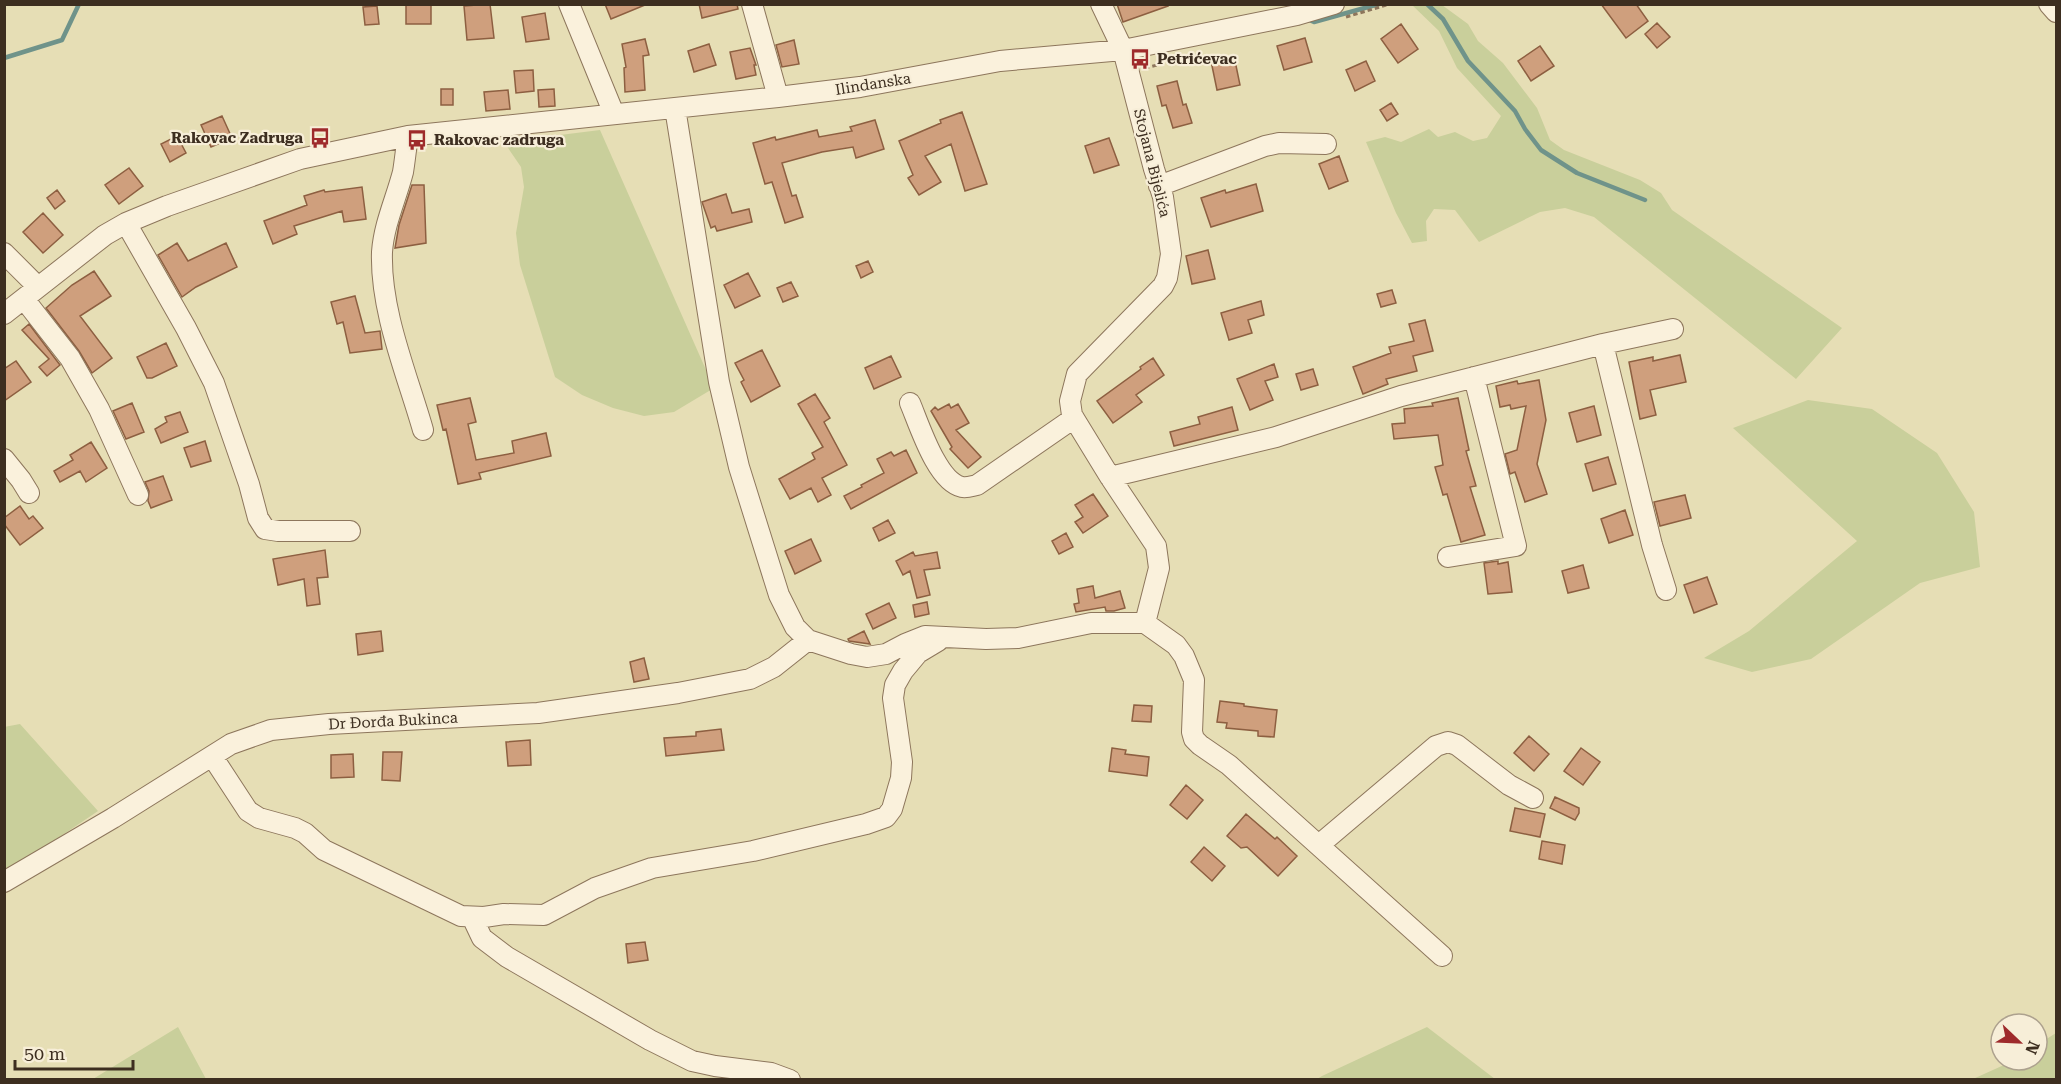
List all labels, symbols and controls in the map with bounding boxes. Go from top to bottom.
bus stop icon: Petrićevac [1128,47,1152,71]
place label: Petrićevac [1157,50,1237,68]
street label: Ilindanska [834,69,912,99]
street label: Stojana Bijelića [1130,107,1174,219]
bus stop icon: Rakovac Zadruga [308,126,332,150]
bus stop icon: Rakovac zadruga [405,128,429,152]
place label: Rakovac Zadruga [171,129,303,147]
place label: Rakovac zadruga [434,131,564,149]
street label: Dr Đorđa Bukinca [328,709,458,733]
north arrow [1989,1012,2049,1072]
scale bar [15,1033,134,1071]
text: N [2021,1038,2044,1057]
text: 50 m [24,1043,65,1064]

